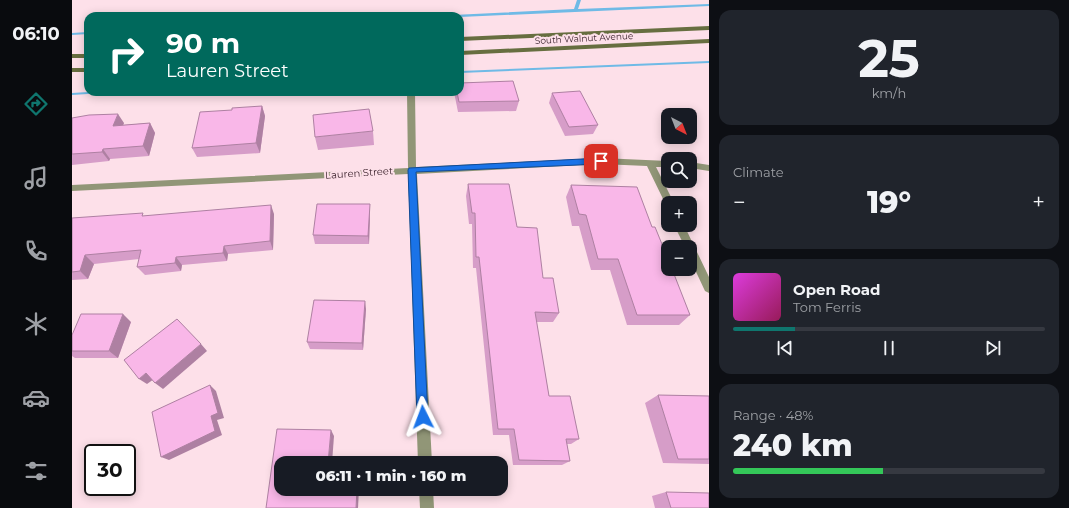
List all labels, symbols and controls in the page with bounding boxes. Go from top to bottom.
text: 06:10 [12,23,60,45]
text: 90 m [166,26,240,60]
text: 25 [858,27,920,90]
icon: right [100,28,152,80]
street label: South Walnut Avenue [534,30,634,46]
text: Lauren Street [166,60,288,82]
text: km/h [872,85,906,101]
icon: directions [22,90,50,118]
north arrow [661,108,697,144]
map controls [661,108,697,276]
pin [584,144,618,178]
icon: arrive [590,150,612,172]
button: search [661,152,697,188]
icon: music [22,164,50,192]
street label: Lauren Street [325,164,393,182]
text: Climate [733,164,784,180]
text: 19° [867,184,911,221]
text: − [733,189,746,216]
text: + [1032,189,1045,216]
button: + [661,196,697,232]
icon: phone [22,237,50,265]
button: − [661,240,697,276]
text: Open Road [793,280,881,299]
text: Tom Ferris [793,299,861,315]
icon: climate [22,310,50,338]
icon: previous [774,337,796,359]
icon: pause [878,337,900,359]
icon: next [982,337,1004,359]
icon: car [22,384,50,412]
position arrow [402,396,444,438]
text: Range · 48% [733,407,813,423]
text: 240 km [733,427,853,464]
speed limit sign: 30 [84,444,136,496]
icon: filters [22,457,50,485]
text: 06:11 · 1 min · 160 m [316,466,466,485]

